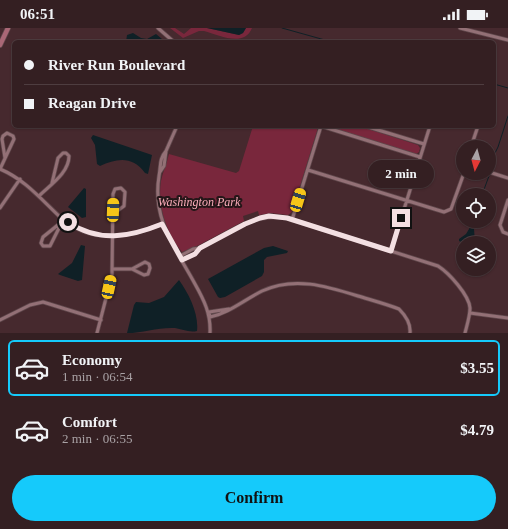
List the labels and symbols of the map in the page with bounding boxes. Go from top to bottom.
north arrow [456,140,496,180]
callout: 2 min [368,160,434,188]
car [289,187,307,213]
park label: Washington Park [158,195,241,209]
car [107,198,119,222]
route end [392,209,410,227]
route start [59,213,77,231]
car [101,274,117,300]

